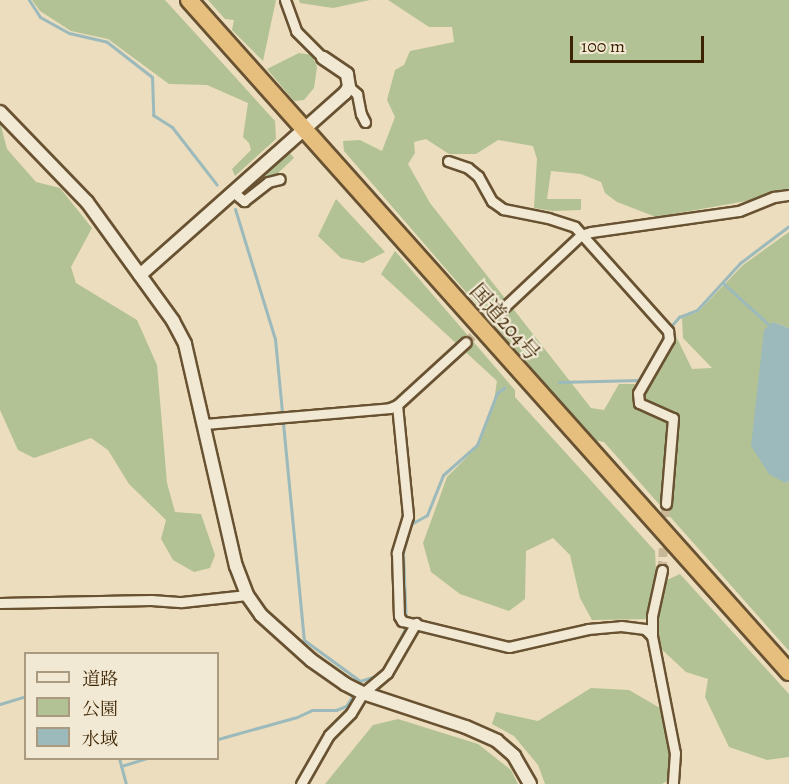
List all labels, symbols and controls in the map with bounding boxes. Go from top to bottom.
scale bar [573,24,706,62]
text: 100 m [581,34,625,58]
street label: 国道204号 [465,278,545,366]
legend [24,652,219,760]
text: 道路 [82,667,118,691]
text: 公園 [82,697,118,721]
text: 水域 [82,727,118,751]

